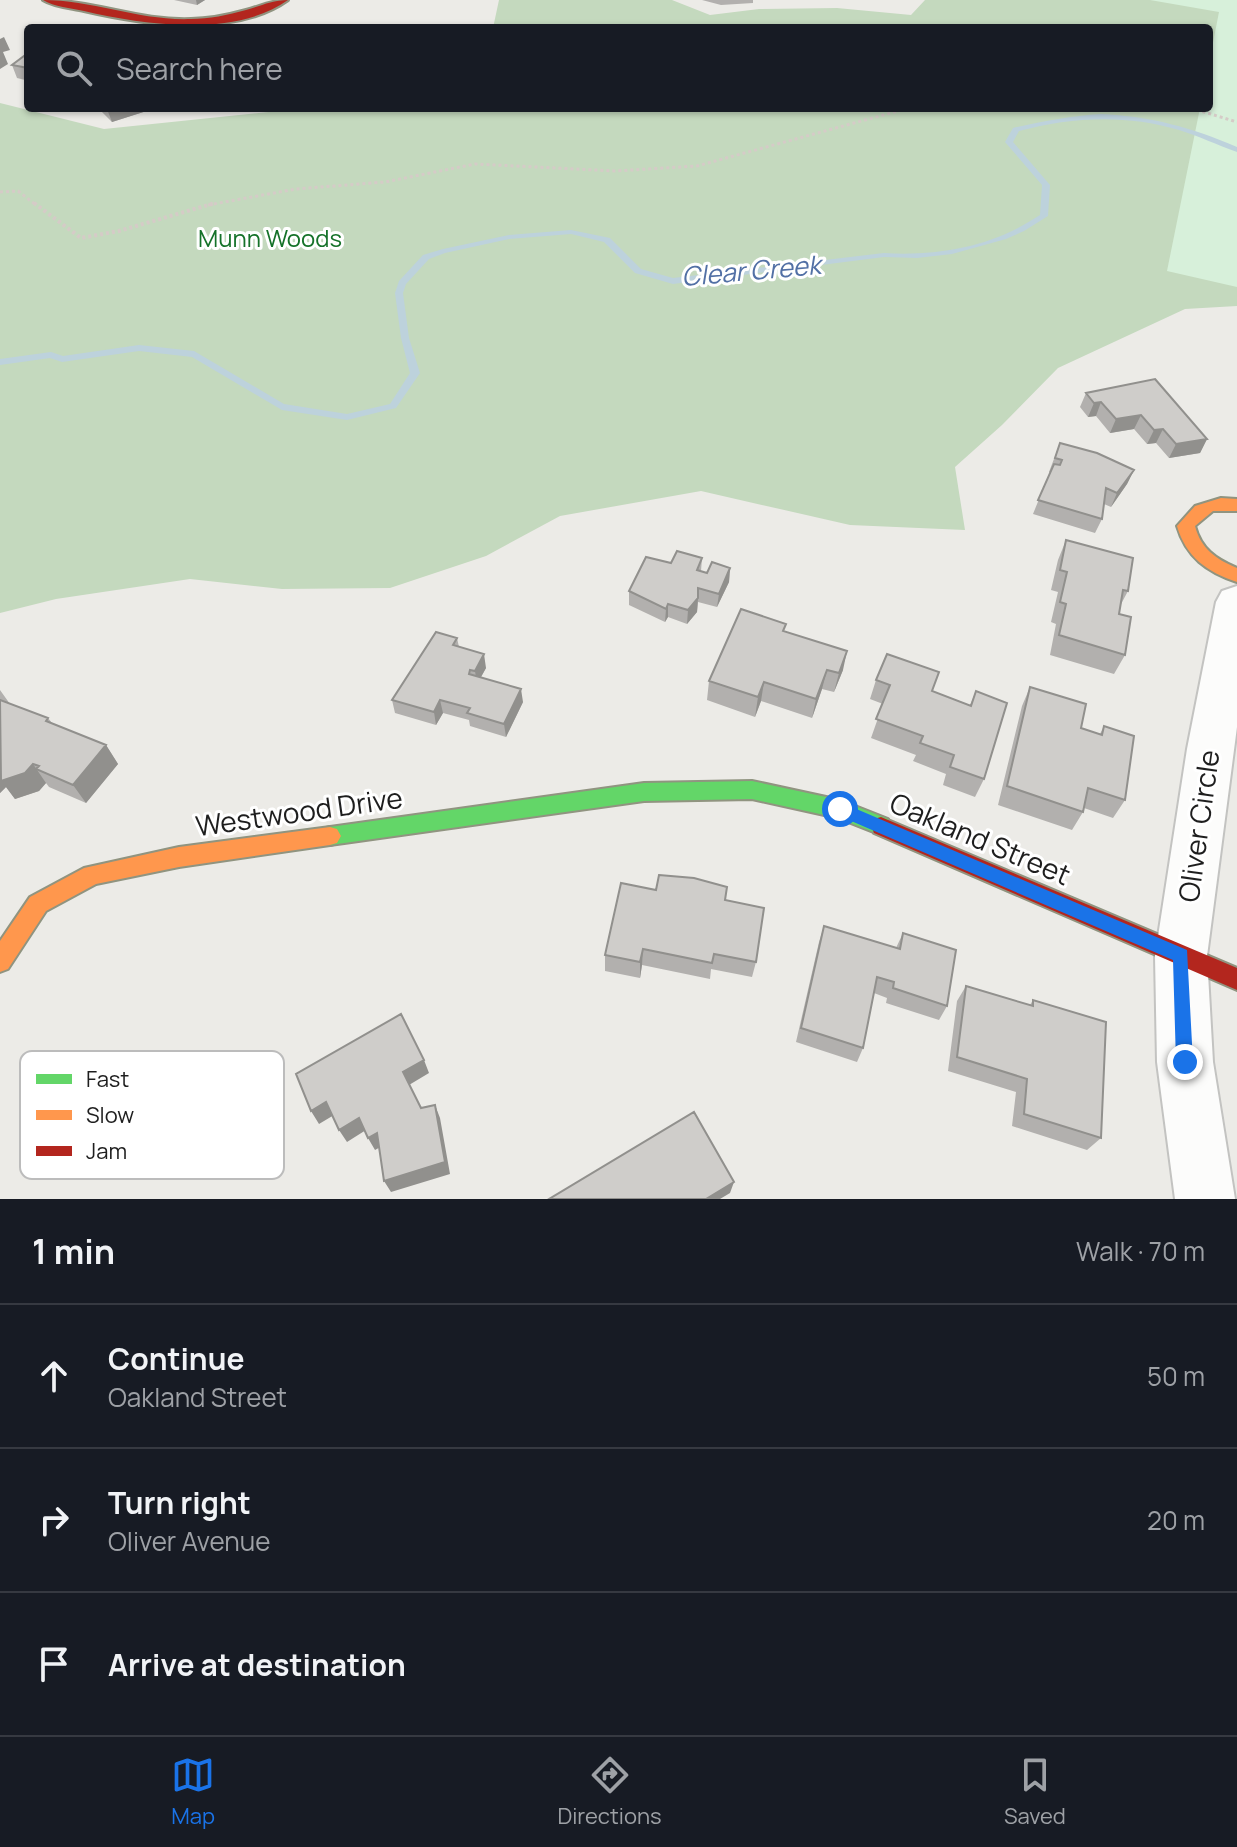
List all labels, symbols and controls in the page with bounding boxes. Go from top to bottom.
search box [24,24,1213,112]
icon: search [52,46,96,90]
text: Search here [116,48,283,89]
park label: Munn Woods [198,221,342,254]
water label: Clear Creek [680,246,826,294]
street label: Oliver Circle [1169,747,1228,904]
street label: Westwood Drive [193,778,405,844]
street label: Oakland Street [884,783,1077,893]
route start [822,791,858,827]
route end [1167,1044,1203,1080]
legend [20,1051,284,1179]
text: Fast [86,1064,129,1094]
text: Slow [86,1100,134,1130]
text: Jam [86,1136,127,1166]
text: 1 min [32,1228,115,1274]
text: Walk · 70 m [1076,1233,1205,1269]
text: Continue [108,1338,244,1379]
icon: ahead [32,1354,76,1398]
text: 50 m [1147,1358,1205,1394]
text: Oakland Street [108,1379,287,1415]
text: Turn right [108,1482,251,1523]
icon: right [32,1498,76,1542]
text: 20 m [1147,1502,1205,1538]
text: Oliver Avenue [108,1523,270,1559]
icon: arrive [32,1642,76,1686]
text: Arrive at destination [108,1644,406,1685]
tab: Map [171,1753,215,1831]
tab: Directions [557,1753,662,1831]
tab: Saved [1004,1753,1066,1831]

